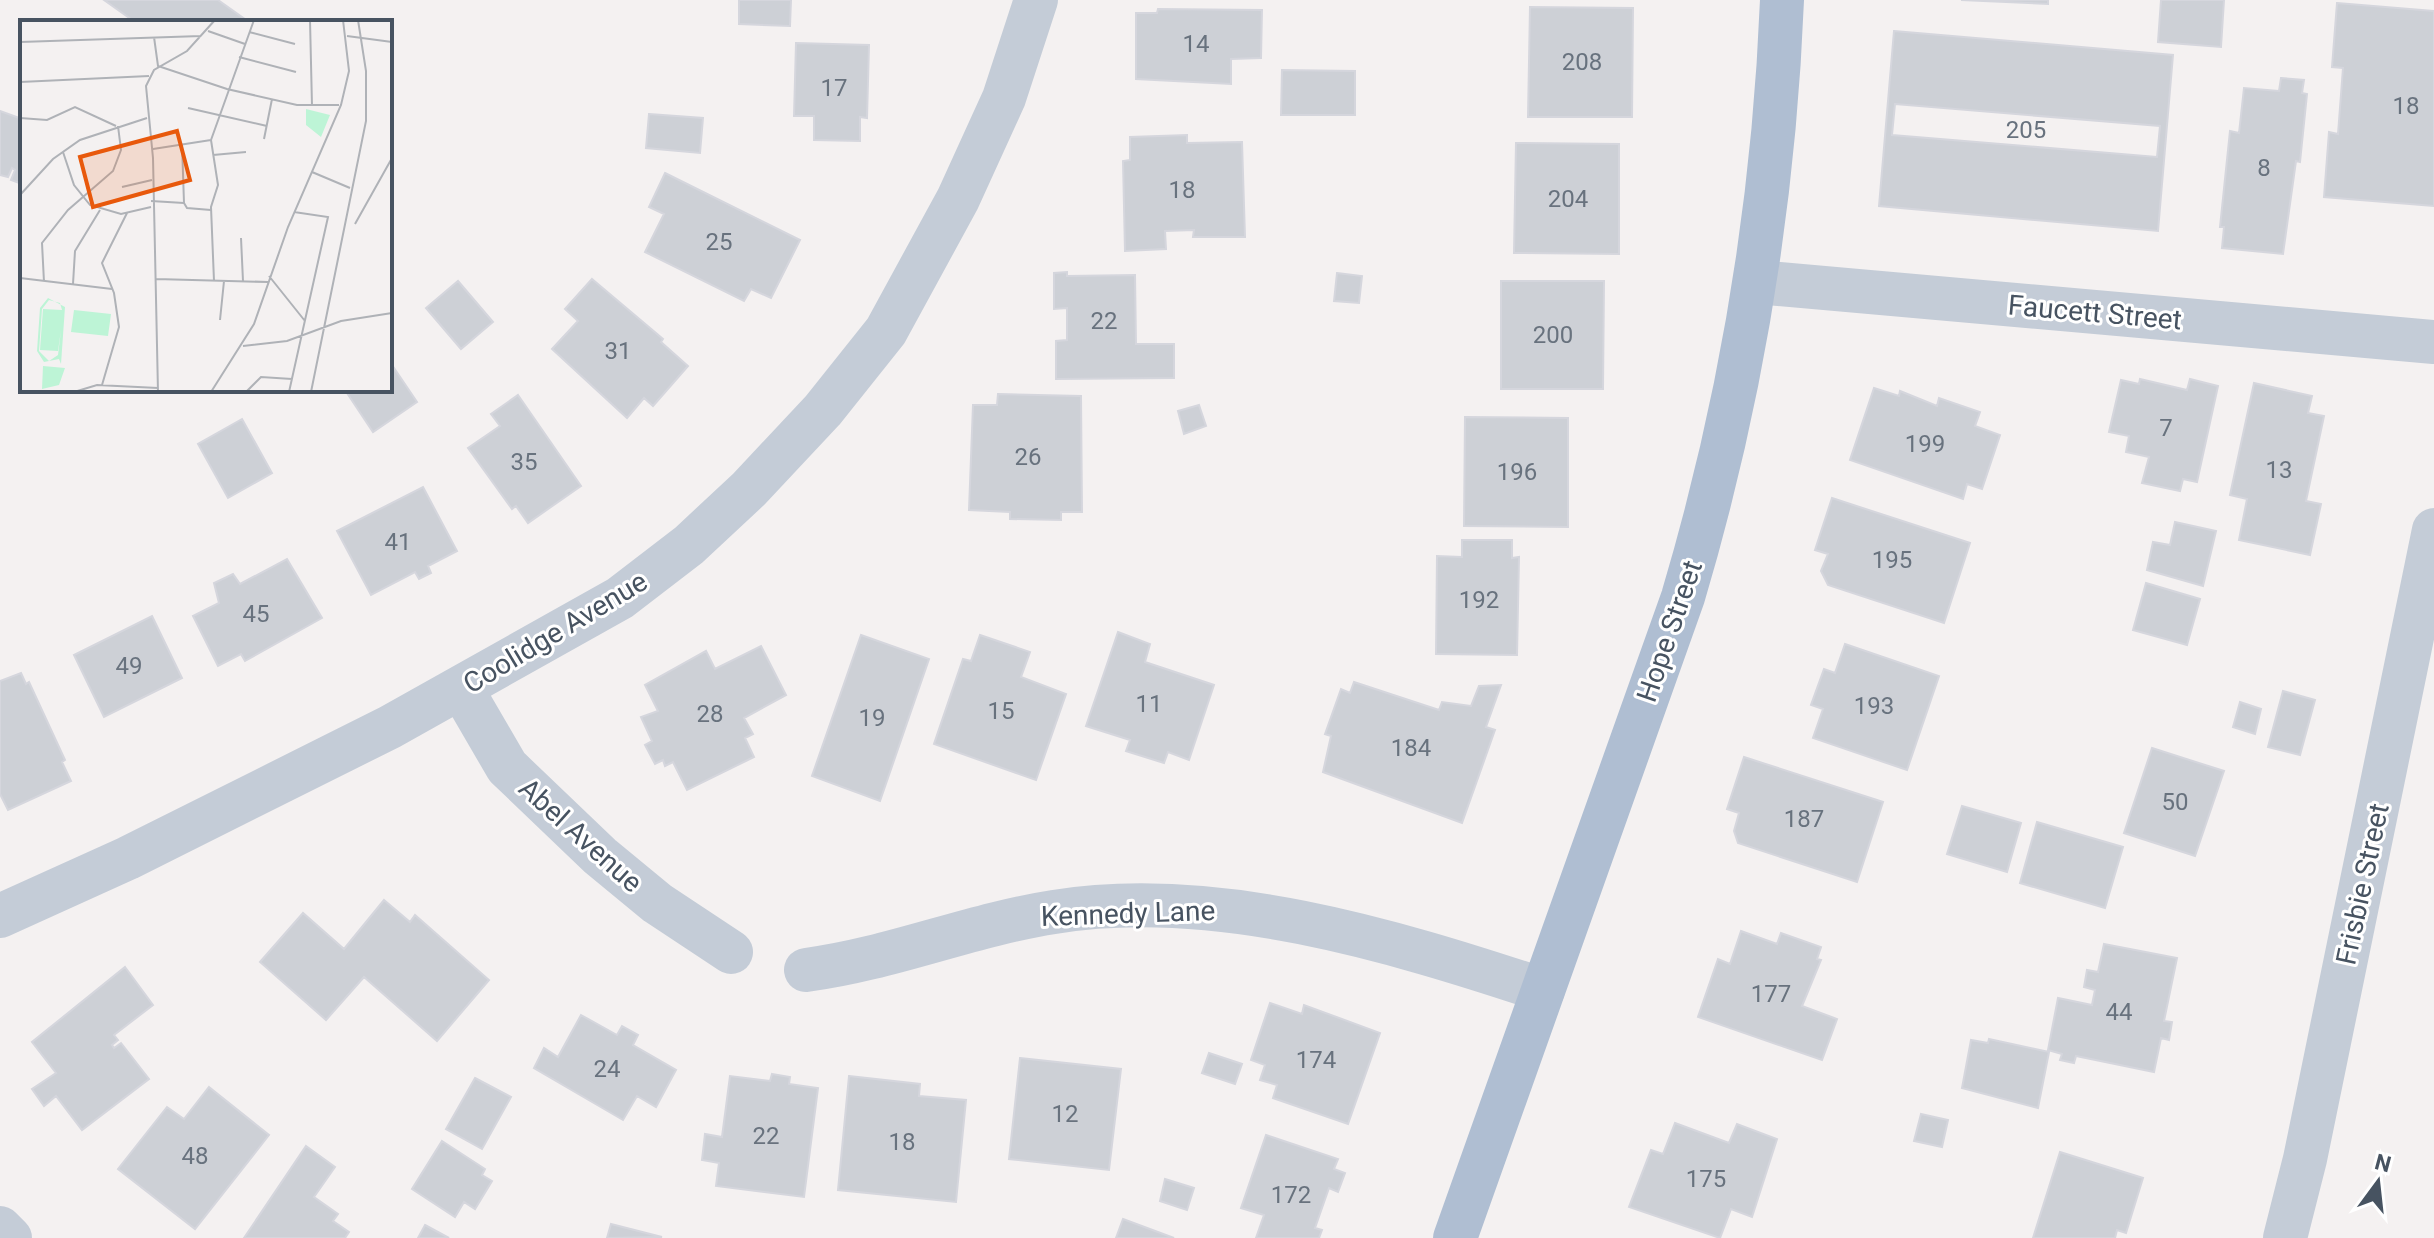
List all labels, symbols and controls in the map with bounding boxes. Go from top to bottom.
inset map [20,20,392,392]
house number: 14 [1183,30,1209,58]
house number: 208 [1562,48,1602,76]
house number: 17 [821,74,847,102]
house number: 18 [2393,92,2419,120]
house number: 205 [2006,116,2046,144]
house number: 8 [2257,154,2271,182]
house number: 18 [1169,176,1195,204]
house number: 204 [1548,185,1588,213]
house number: 25 [706,228,732,256]
street label: Faucett Street [2007,288,2183,337]
house number: 22 [1091,307,1117,335]
house number: 200 [1533,321,1573,349]
house number: 31 [605,337,631,365]
house number: 7 [2159,414,2173,442]
house number: 199 [1905,430,1945,458]
house number: 26 [1015,443,1041,471]
house number: 35 [511,448,537,476]
house number: 13 [2266,456,2292,484]
house number: 196 [1497,458,1537,486]
house number: 41 [385,528,411,556]
house number: 195 [1872,546,1912,574]
street label: Hope Street [1630,556,1709,706]
street label: Coolidge Avenue [457,565,653,700]
house number: 192 [1459,586,1499,614]
house number: 45 [243,600,269,628]
house number: 49 [116,652,142,680]
house number: 11 [1136,690,1162,718]
house number: 193 [1854,692,1894,720]
house number: 15 [988,697,1014,725]
house number: 28 [697,700,723,728]
house number: 19 [859,704,885,732]
house number: 184 [1391,734,1431,762]
street label: Abel Avenue [512,772,649,899]
house number: 50 [2162,788,2188,816]
street label: Frisbie Street [2329,800,2396,968]
house number: 187 [1784,805,1824,833]
street label: Kennedy Lane [1040,894,1216,933]
house number: 177 [1751,980,1791,1008]
house number: 44 [2106,998,2132,1026]
house number: 174 [1296,1046,1336,1074]
house number: 24 [594,1055,620,1083]
house number: 12 [1052,1100,1078,1128]
house number: 22 [753,1122,779,1150]
house number: 18 [889,1128,915,1156]
house number: 48 [182,1142,208,1170]
north arrow [2338,1142,2418,1222]
text: N [2372,1149,2394,1177]
house number: 175 [1686,1165,1726,1193]
house number: 172 [1271,1181,1311,1209]

